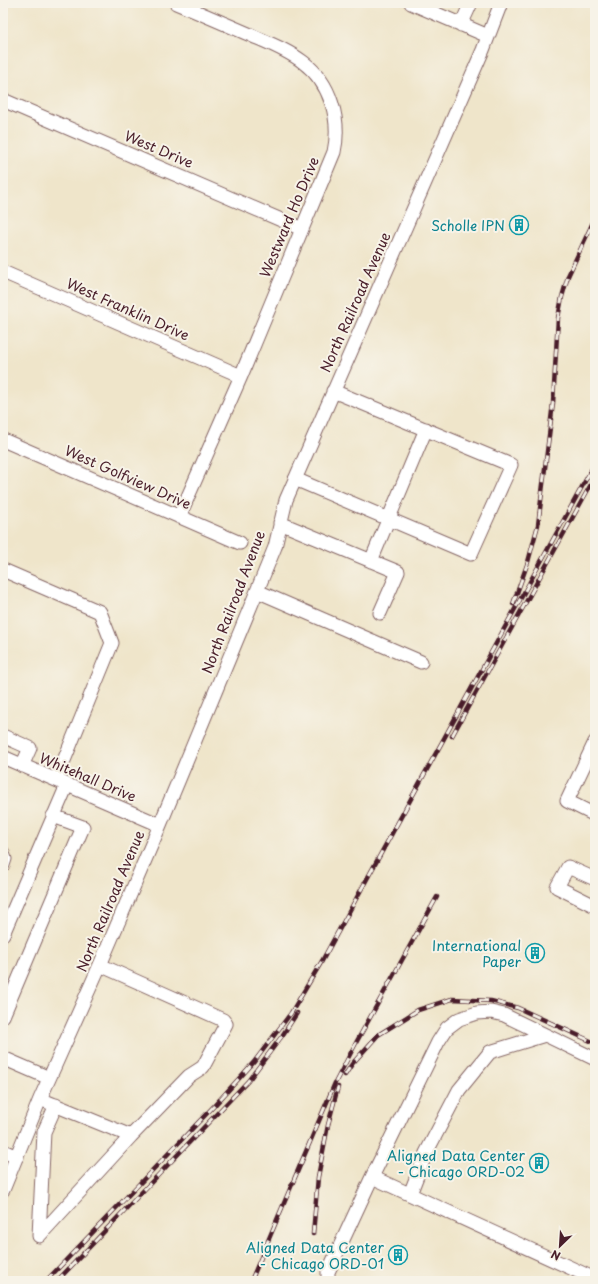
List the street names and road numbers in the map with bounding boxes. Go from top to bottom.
street label: West Drive [121,125,197,173]
street label: Westward Ho Drive [254,153,324,281]
street label: North Railroad Avenue [315,228,396,376]
street label: West Franklin Drive [63,273,193,345]
street label: West Golfview Drive [62,440,194,514]
street label: North Railroad Avenue [196,527,270,677]
street label: Whitehall Drive [36,747,140,807]
street label: North Railroad Avenue [71,827,149,975]

